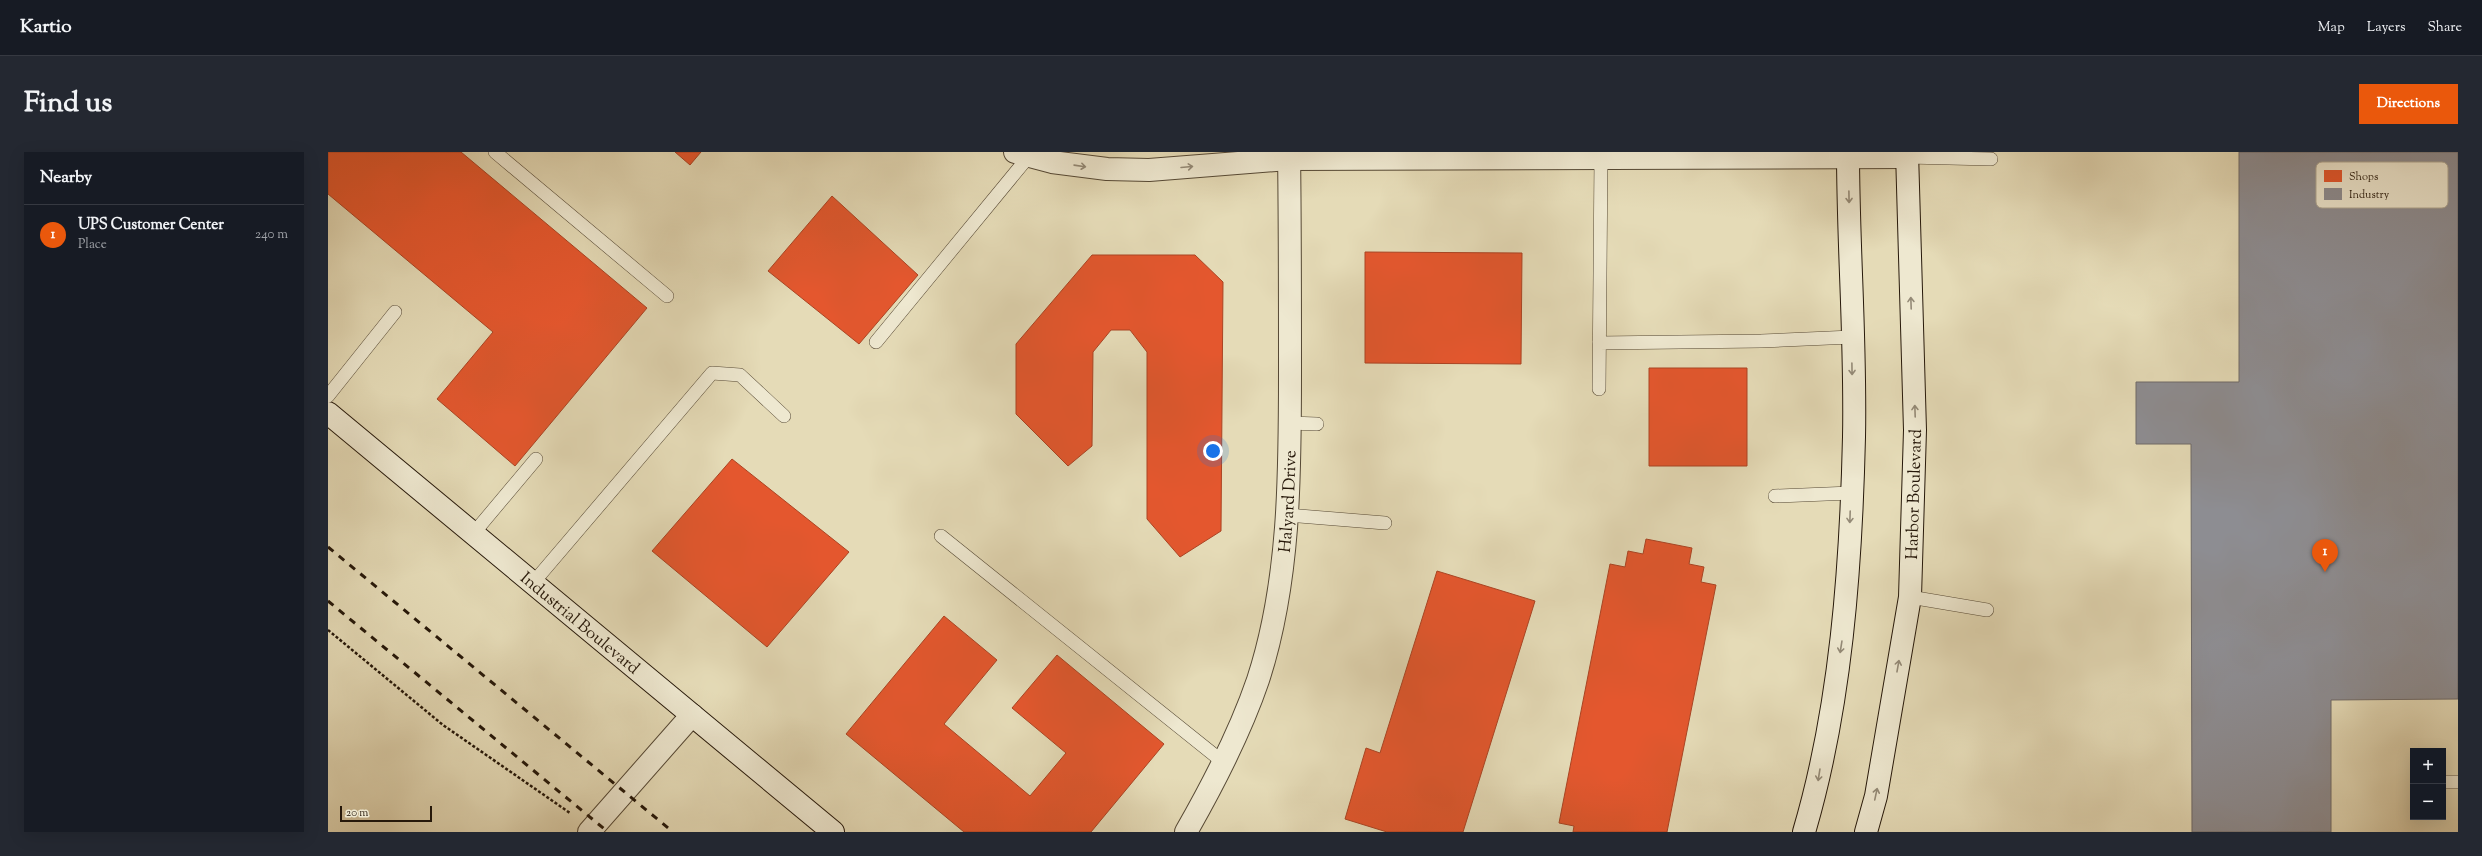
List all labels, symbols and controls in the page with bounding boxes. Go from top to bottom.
text: Kartio [20,14,72,41]
text: Map [2318,18,2345,38]
text: Layers [2367,18,2405,38]
text: Share [2427,18,2462,38]
text: Find us [24,84,112,124]
button: Directions [2359,84,2458,124]
one-way arrow [1073,162,1086,170]
legend [2316,162,2448,208]
one-way arrow [1181,164,1194,171]
text: Nearby [40,166,92,190]
text: Shops [2349,169,2378,185]
text: Industry [2349,187,2390,203]
one-way arrow [1845,190,1853,203]
text: UPS Customer Center [78,215,224,236]
text: 1 [51,226,55,244]
text: 240 m [255,226,288,244]
text: Place [78,236,107,254]
one-way arrow [1908,297,1915,310]
one-way arrow [1849,362,1856,375]
one-way arrow [1911,405,1919,418]
street label: Harbor Boulevard [1901,428,1929,560]
your location [1203,441,1223,461]
street label: Halyard Drive [1274,450,1304,554]
one-way arrow [1847,510,1854,523]
pin: 1 [2312,539,2338,572]
street label: Industrial Boulevard [514,567,645,681]
one-way arrow [1836,640,1844,653]
one-way arrow [1894,660,1902,673]
map controls [2410,748,2446,820]
button: + [2410,748,2446,784]
one-way arrow [1815,768,1823,781]
button: − [2410,784,2446,820]
one-way arrow [1872,788,1880,801]
scale bar [340,804,432,823]
text: 20 m [346,805,368,821]

